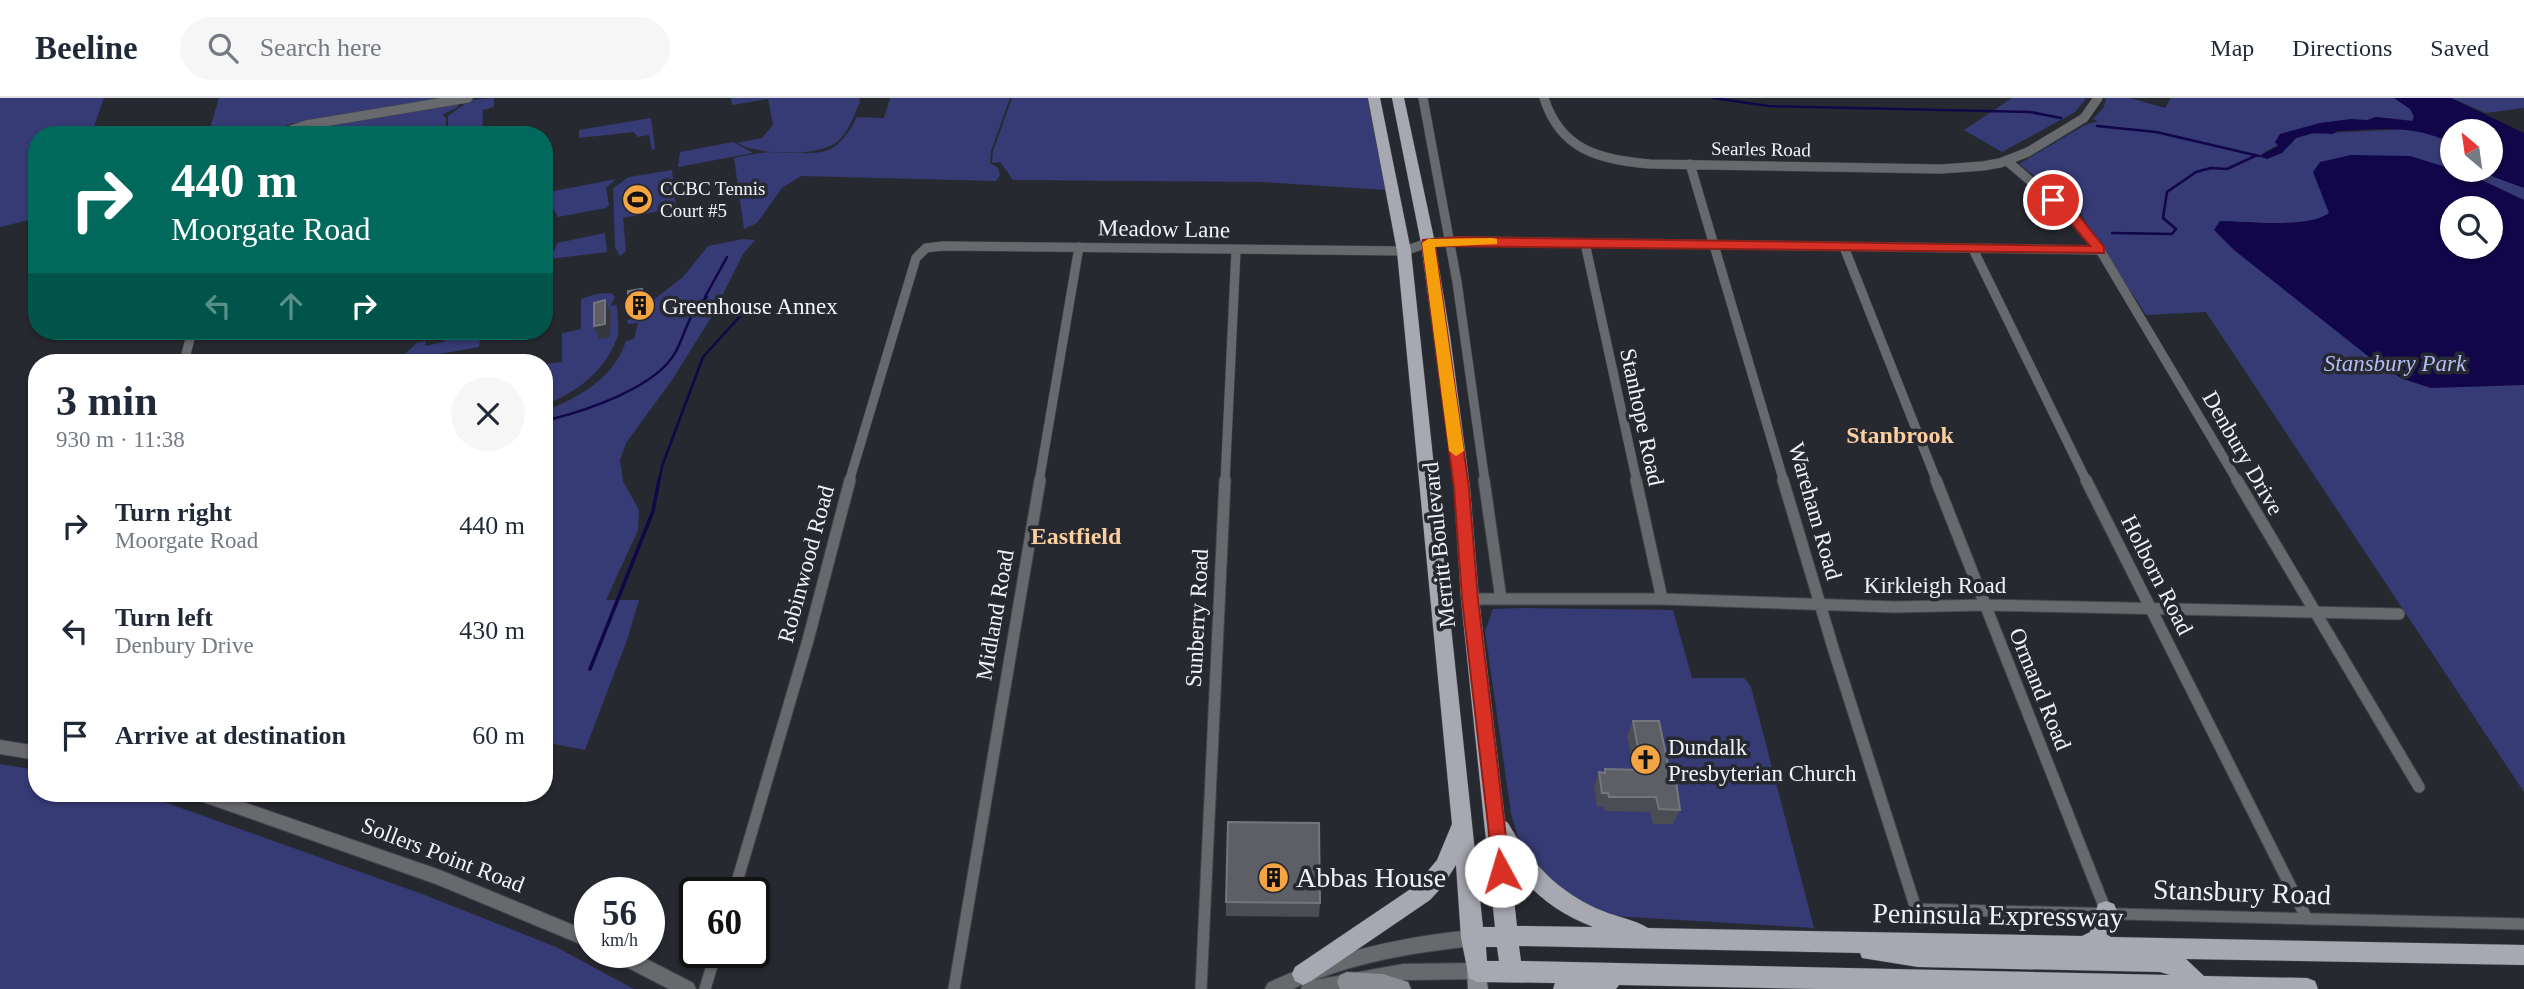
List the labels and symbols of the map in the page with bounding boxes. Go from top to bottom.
north arrow [2440,119,2502,182]
street label: Searles Road [1711,138,1812,160]
pin [2023,170,2083,230]
place label: CCBC Tennis Court #5 [660,178,765,221]
sports icon: CCBC Tennis Court #5 [620,182,654,216]
street label: Meadow Lane [1098,215,1230,243]
building icon: Greenhouse Annex [622,289,656,323]
place label: Greenhouse Annex [662,294,838,319]
street label: Stanhope Road [1615,346,1669,489]
park label: Stansbury Park [2324,351,2467,376]
street label: Denbury Drive [2198,387,2288,519]
district label: Stanbrook [1846,422,1954,448]
street label: Wareham Road [1783,439,1847,583]
street label: Merritt Boulevard [1418,460,1460,629]
street label: Robinwood Road [773,482,839,645]
street label: Holborn Road [2116,511,2198,639]
district label: Eastfield [1031,523,1122,549]
street label: Midland Road [971,547,1019,682]
street label: Sunberry Road [1181,548,1213,688]
street label: Kirkleigh Road [1864,573,2007,598]
street label: Ormand Road [2004,624,2076,754]
place label: Dundalk Presbyterian Church [1668,735,1857,786]
church icon: Dundalk Presbyterian Church [1628,743,1662,777]
street label: Sollers Point Road [358,812,528,898]
position arrow [1464,834,1538,908]
building icon: Abbas House [1256,860,1290,894]
place label: Abbas House [1296,862,1446,893]
street label: Stansbury Road [2152,873,2332,911]
speed limit sign: 60 [679,877,770,968]
street label: Peninsula Expressway [1872,897,2124,933]

